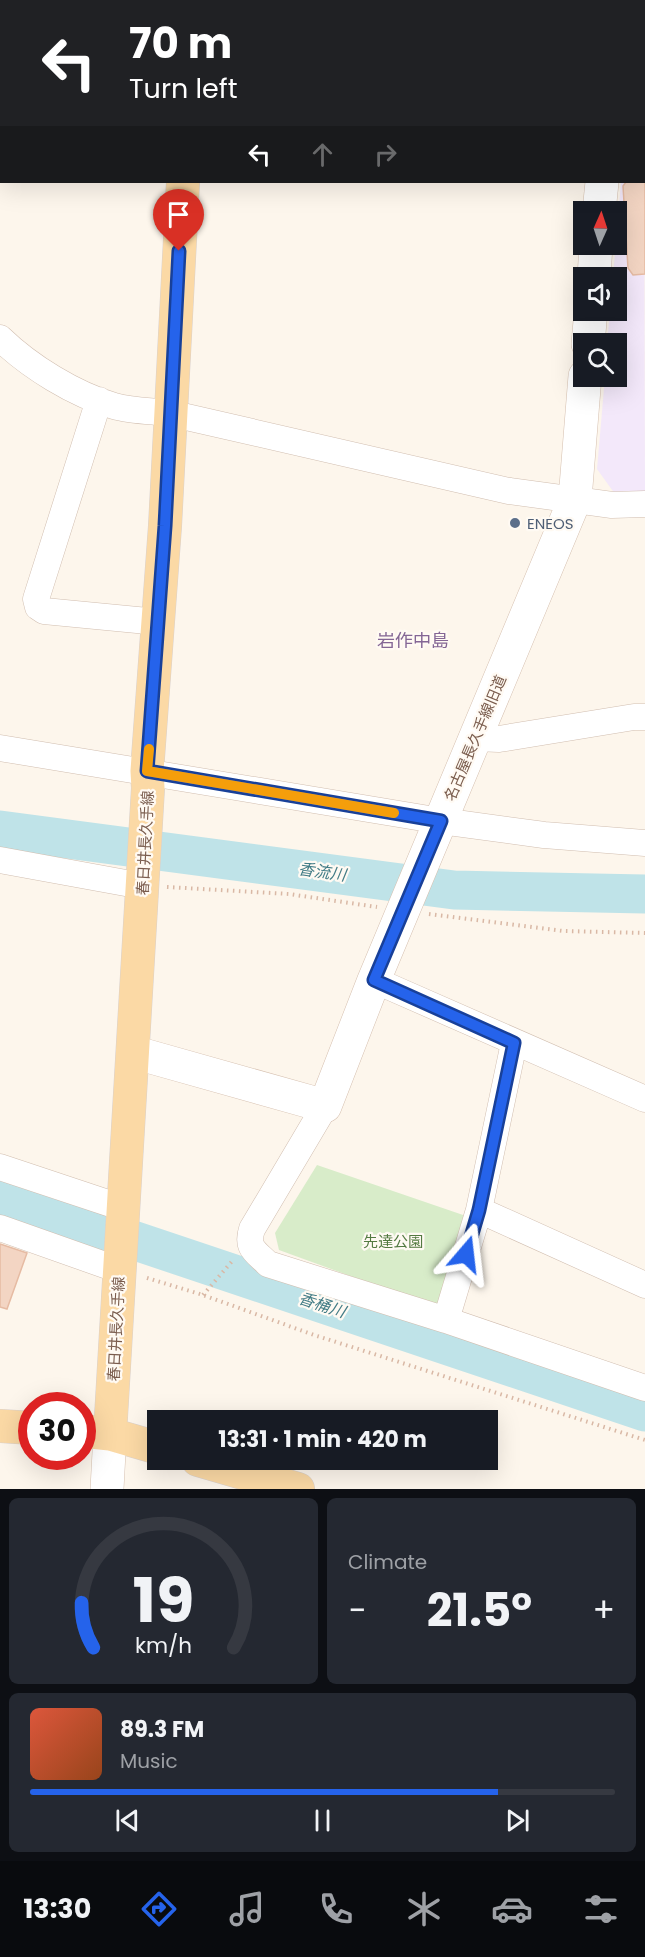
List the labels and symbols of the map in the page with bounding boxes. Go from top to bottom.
pin [153,189,204,251]
north arrow [573,201,627,255]
place label: ENEOS [527,513,574,534]
marker: ENEOS [508,516,522,530]
district label: 岩作中島 [377,628,449,653]
street label: 名古屋長久手線旧道 [439,672,511,804]
street label: 春日井長久手線 [132,790,158,896]
water label: 香流川 [297,857,349,887]
position arrow [434,1222,498,1286]
park label: 先達公園 [363,1231,423,1252]
street label: 春日井長久手線 [103,1276,129,1382]
water label: 香桶川 [296,1287,350,1324]
speed limit sign: 30 [18,1392,96,1470]

